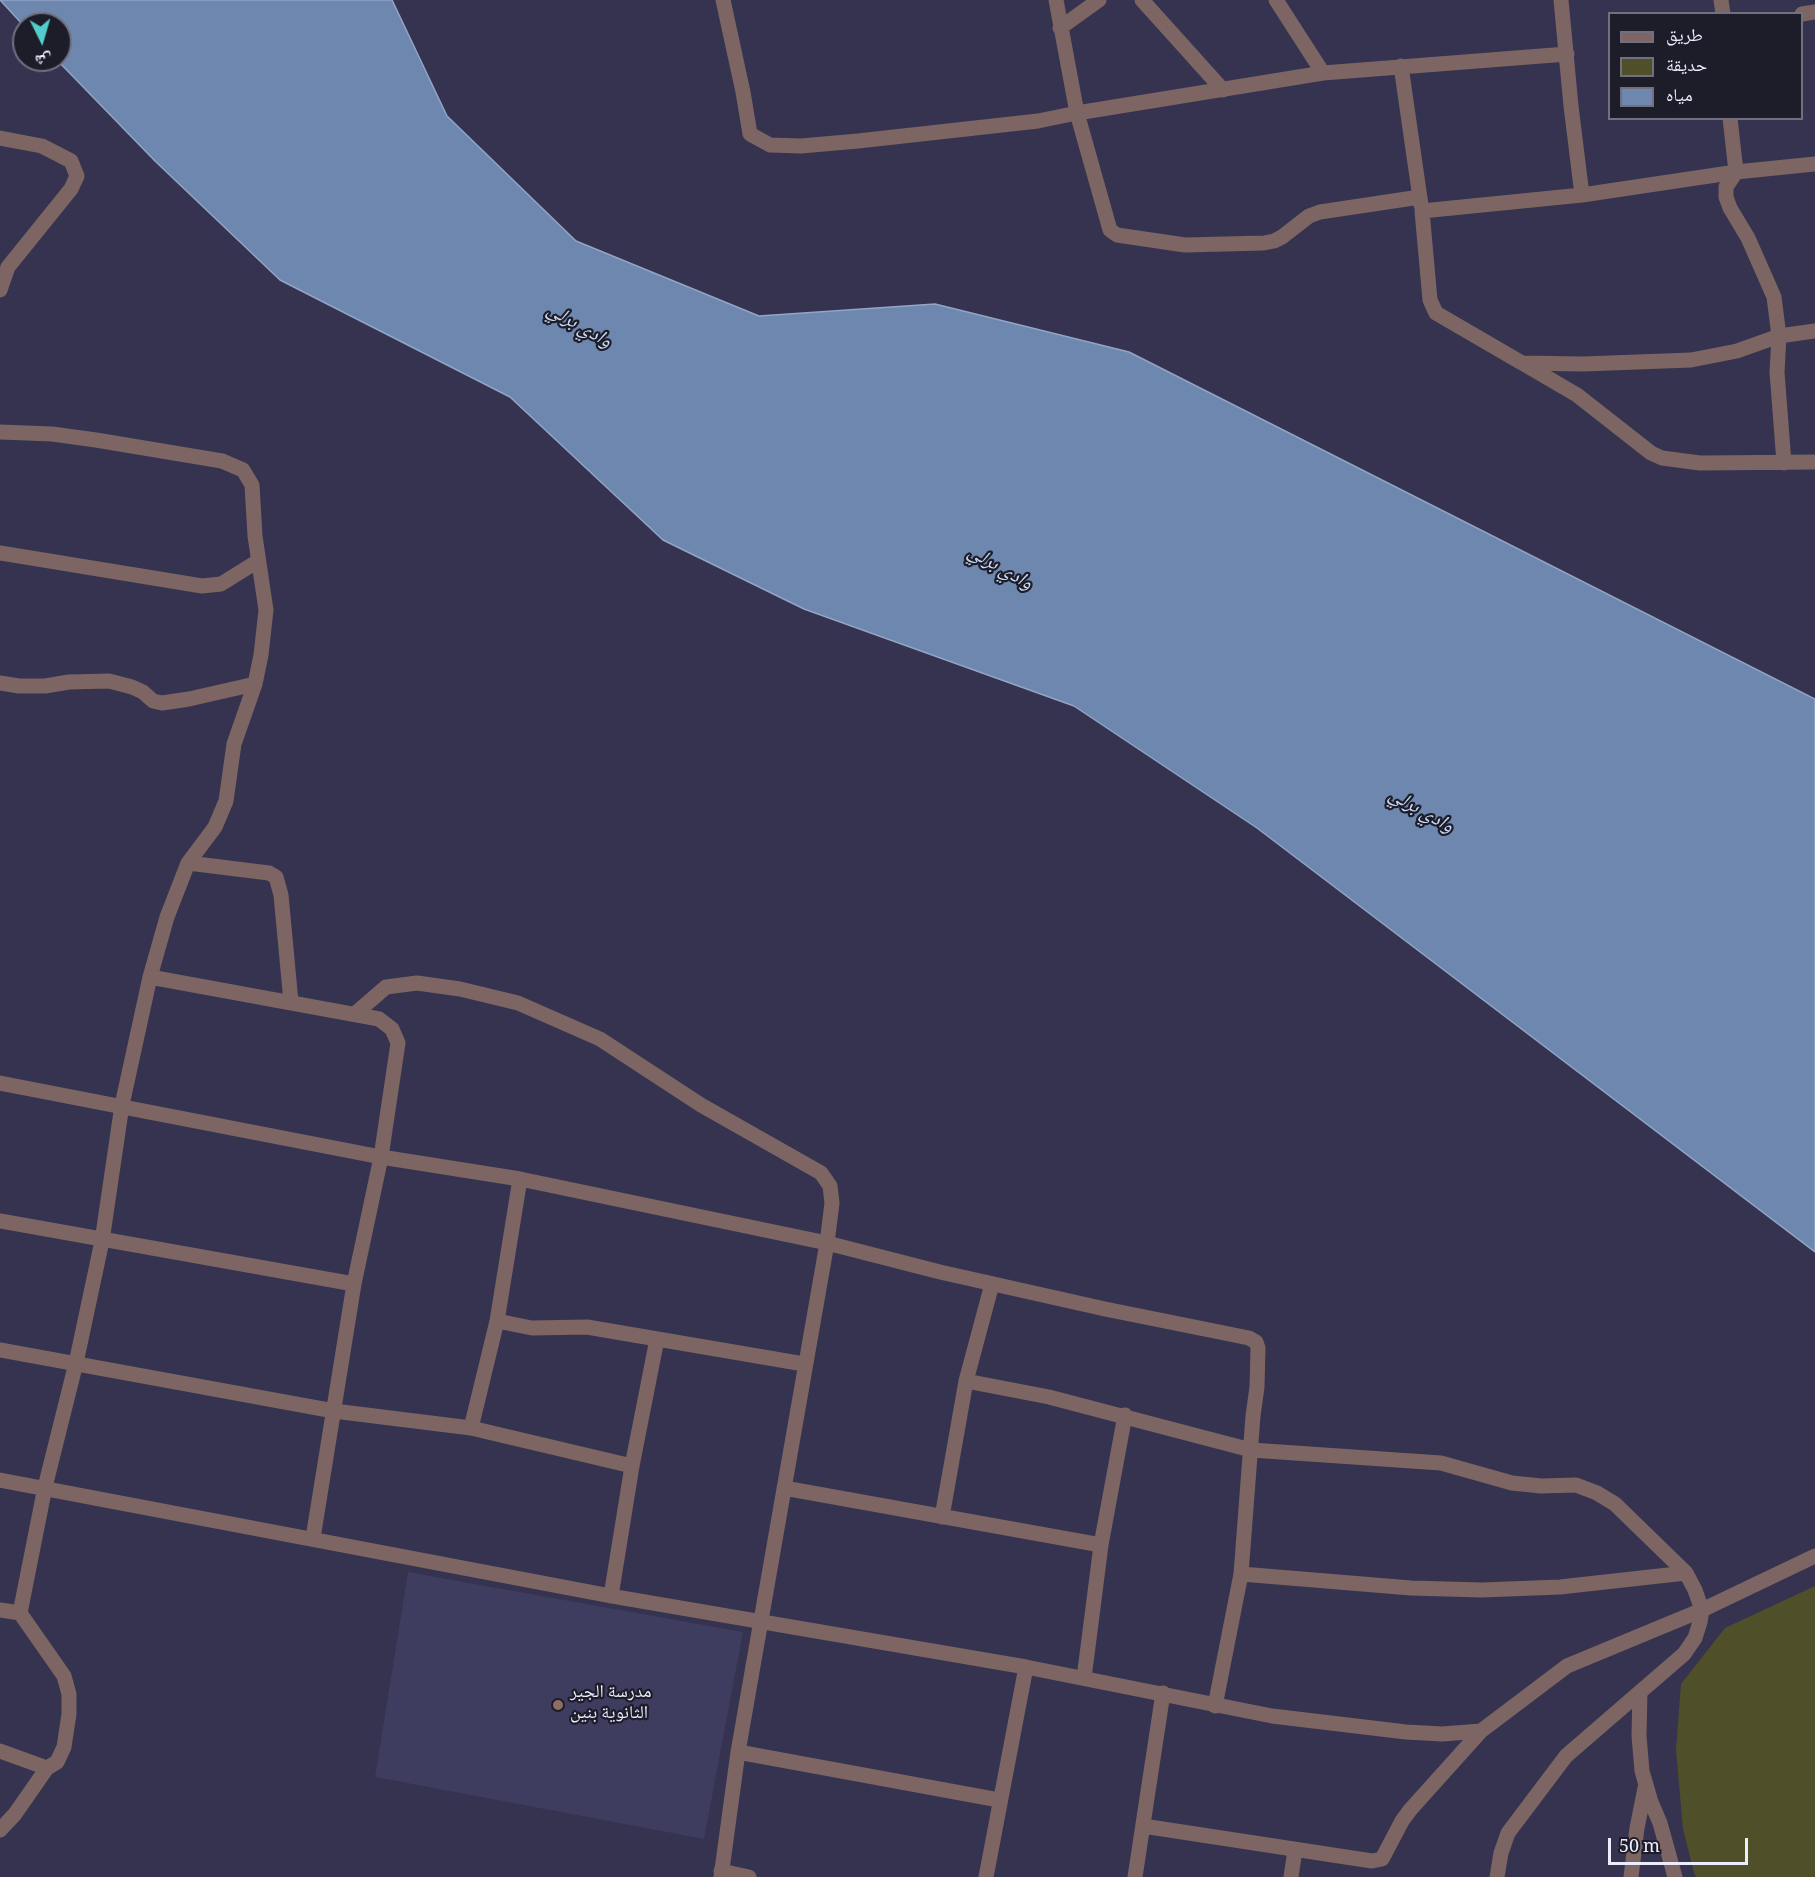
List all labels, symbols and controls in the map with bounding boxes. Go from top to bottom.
north arrow [12,12,72,72]
legend [1608,12,1803,120]
text: طريق [1666,22,1703,52]
text: ش [34,44,53,73]
text: حديقة [1666,52,1707,82]
text: مياه [1666,82,1693,112]
water label: وادي برلي [541,300,615,356]
water label: وادي برلي [962,542,1036,598]
water label: وادي برلي [1383,785,1457,841]
place label: مدرسة الجير الثانوية بنين [570,1684,651,1726]
marker: مدرسة الجير الثانوية بنين [551,1698,565,1712]
scale bar [1611,1826,1750,1864]
text: 50 m [1619,1833,1660,1863]

